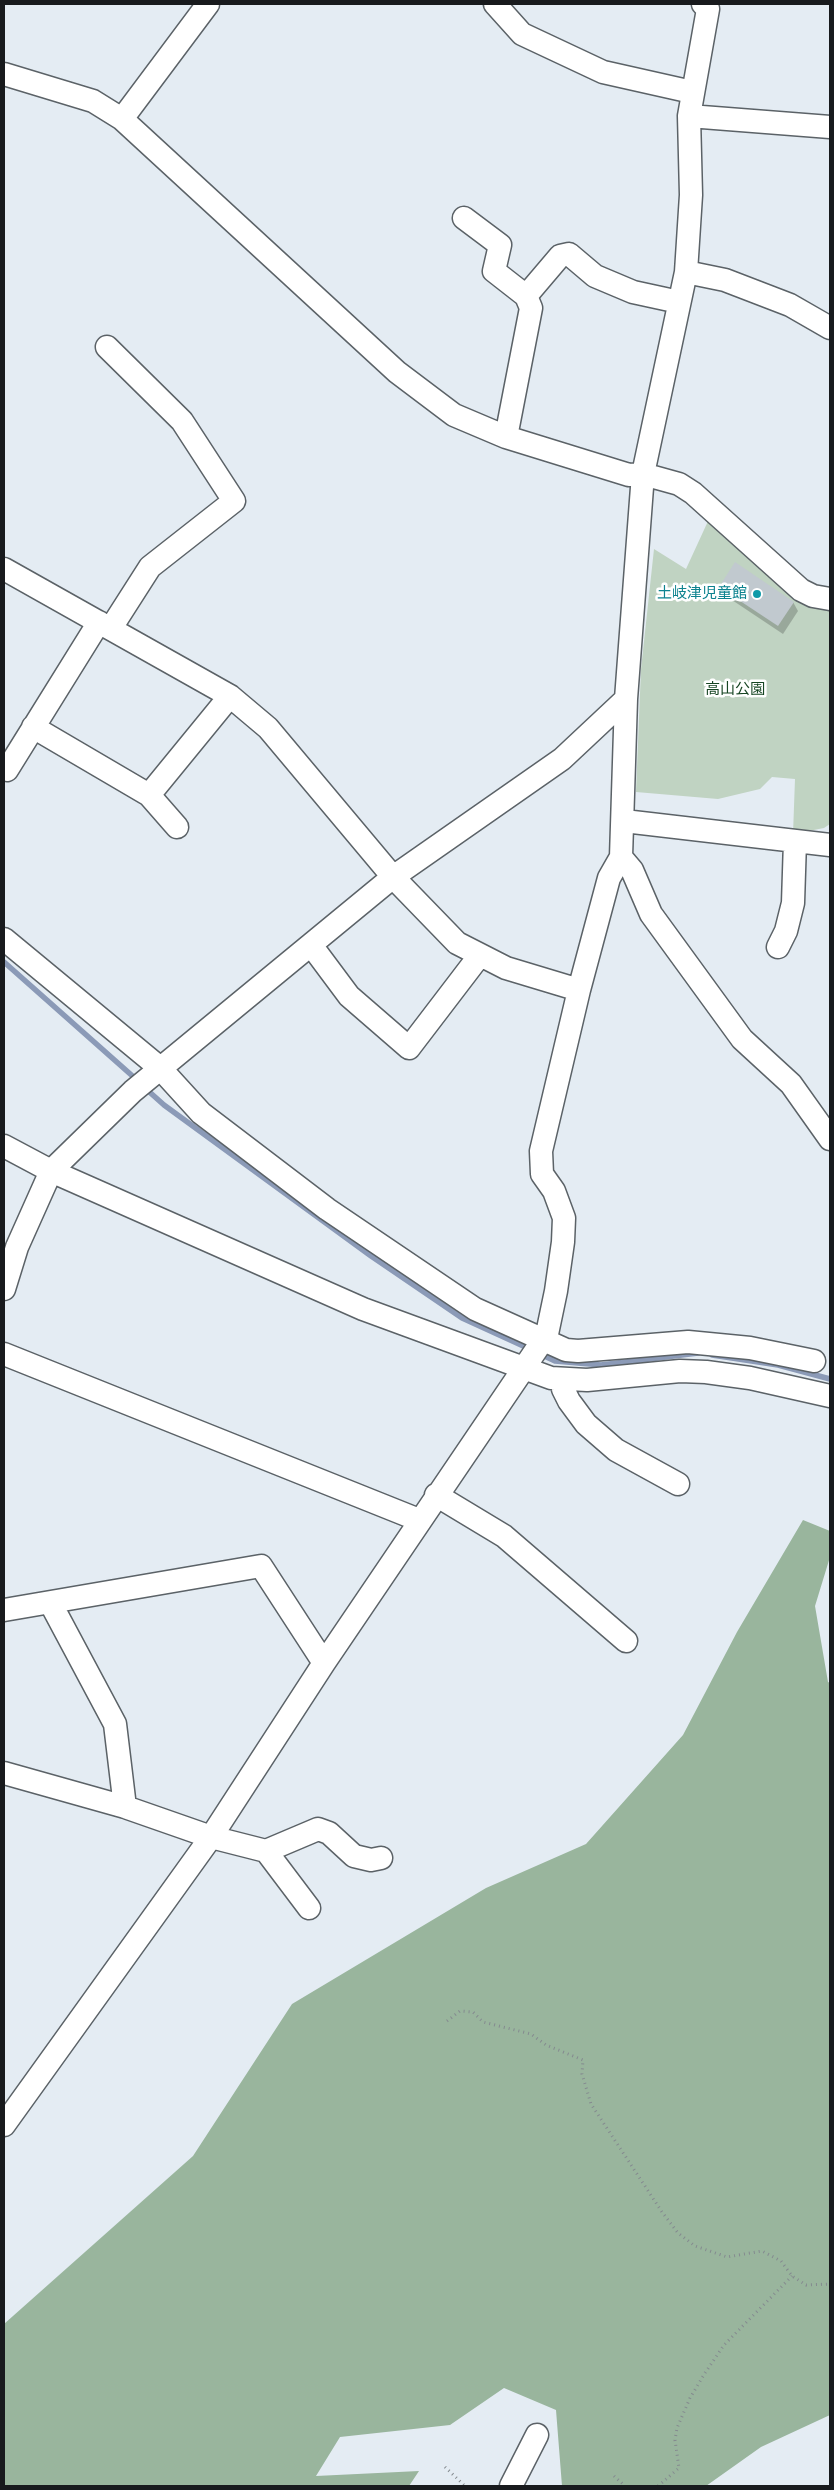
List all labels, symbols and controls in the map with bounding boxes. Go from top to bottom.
place label: 土岐津児童館 [657,585,747,603]
marker: 土岐津児童館 [751,588,763,600]
park label: 高山公園 [705,681,765,699]

